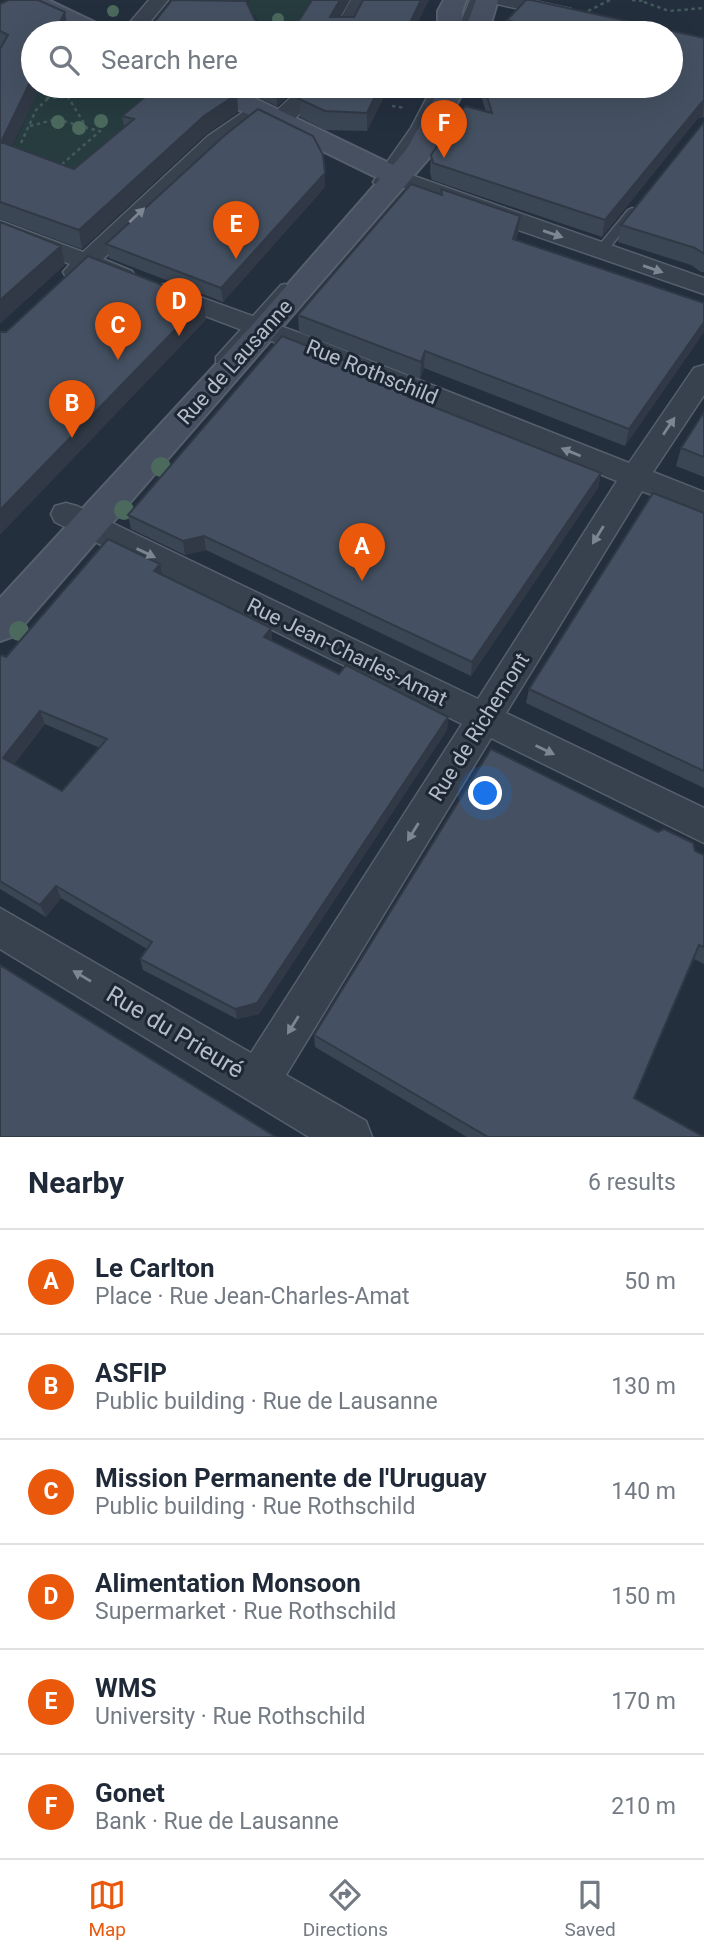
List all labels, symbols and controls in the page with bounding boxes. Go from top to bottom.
search box [21,21,683,98]
icon: search [45,41,83,79]
text: Search here [101,45,238,75]
pin: F [421,100,467,158]
pin: E [213,201,259,259]
one-way arrow [128,207,145,223]
one-way arrow [543,229,564,240]
one-way arrow [642,264,663,275]
pin: D [156,278,202,336]
street label: Rue de Lausanne [173,295,297,429]
pin: C [95,302,141,360]
street label: Rue Rothschild [303,335,441,409]
pin: B [49,380,95,438]
one-way arrow [662,417,676,435]
one-way arrow [561,446,582,457]
pin: A [339,523,385,581]
one-way arrow [592,526,605,545]
one-way arrow [136,548,156,559]
street label: Rue Jean-Charles-Amat [243,593,451,711]
street label: Rue de Richemont [424,649,534,805]
one-way arrow [535,744,555,755]
your location [468,776,502,810]
one-way arrow [407,823,420,842]
one-way arrow [72,969,91,982]
street label: Rue du Prieuré [101,980,249,1084]
one-way arrow [286,1016,299,1035]
text: Nearby [28,1165,124,1200]
text: 6 results [588,1169,676,1196]
text: Le Carlton [95,1253,215,1283]
text: A [43,1268,59,1295]
text: 50 m [624,1268,676,1295]
text: Place · Rue Jean-Charles-Amat [95,1283,410,1310]
text: ASFIP [95,1358,167,1388]
text: B [44,1373,58,1400]
text: 130 m [611,1373,676,1400]
text: Public building · Rue de Lausanne [95,1388,438,1415]
text: Mission Permanente de l'Uruguay [95,1463,487,1493]
text: C [43,1478,59,1505]
text: 140 m [611,1478,676,1505]
text: Public building · Rue Rothschild [95,1493,415,1520]
text: Alimentation Monsoon [95,1568,361,1598]
text: D [44,1583,58,1610]
text: 150 m [611,1583,676,1610]
text: Supermarket · Rue Rothschild [95,1598,396,1625]
text: WMS [95,1673,157,1703]
text: E [45,1688,57,1715]
text: 170 m [611,1688,676,1715]
text: University · Rue Rothschild [95,1703,365,1730]
text: Gonet [95,1778,165,1808]
text: F [45,1793,57,1820]
text: 210 m [611,1793,676,1820]
text: Bank · Rue de Lausanne [95,1808,339,1835]
tab: Map [88,1876,126,1941]
tab: Directions [303,1876,388,1941]
tab: Saved [564,1876,616,1941]

